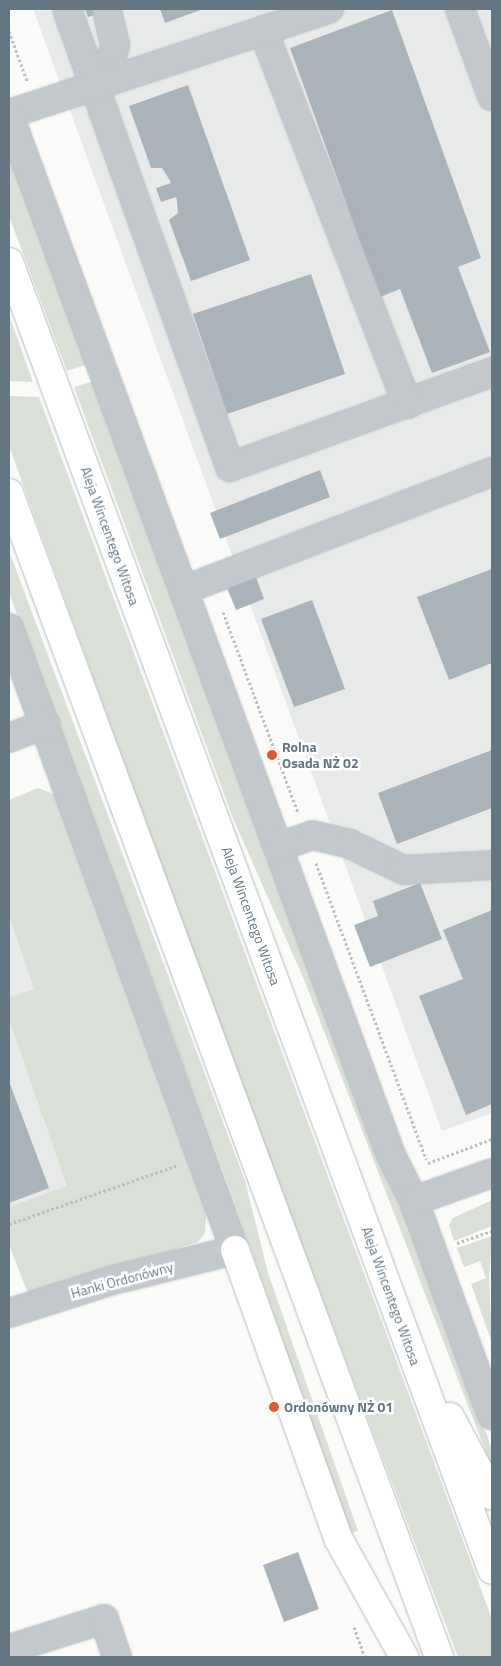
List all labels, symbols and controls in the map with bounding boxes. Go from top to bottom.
street label: Aleja Wincentego Witosa [77,464,143,608]
place label: Rolna Osada NŻ 02 [282,739,359,772]
marker: Rolna Osada NŻ 02 [266,749,278,761]
street label: Aleja Wincentego Witosa [218,844,284,988]
street label: Aleja Wincentego Witosa [358,1224,424,1368]
street label: Hanki Ordonówny [69,1258,175,1302]
place label: Ordonówny NŻ 01 [284,1399,393,1415]
marker: Ordonówny NŻ 01 [268,1401,280,1413]

